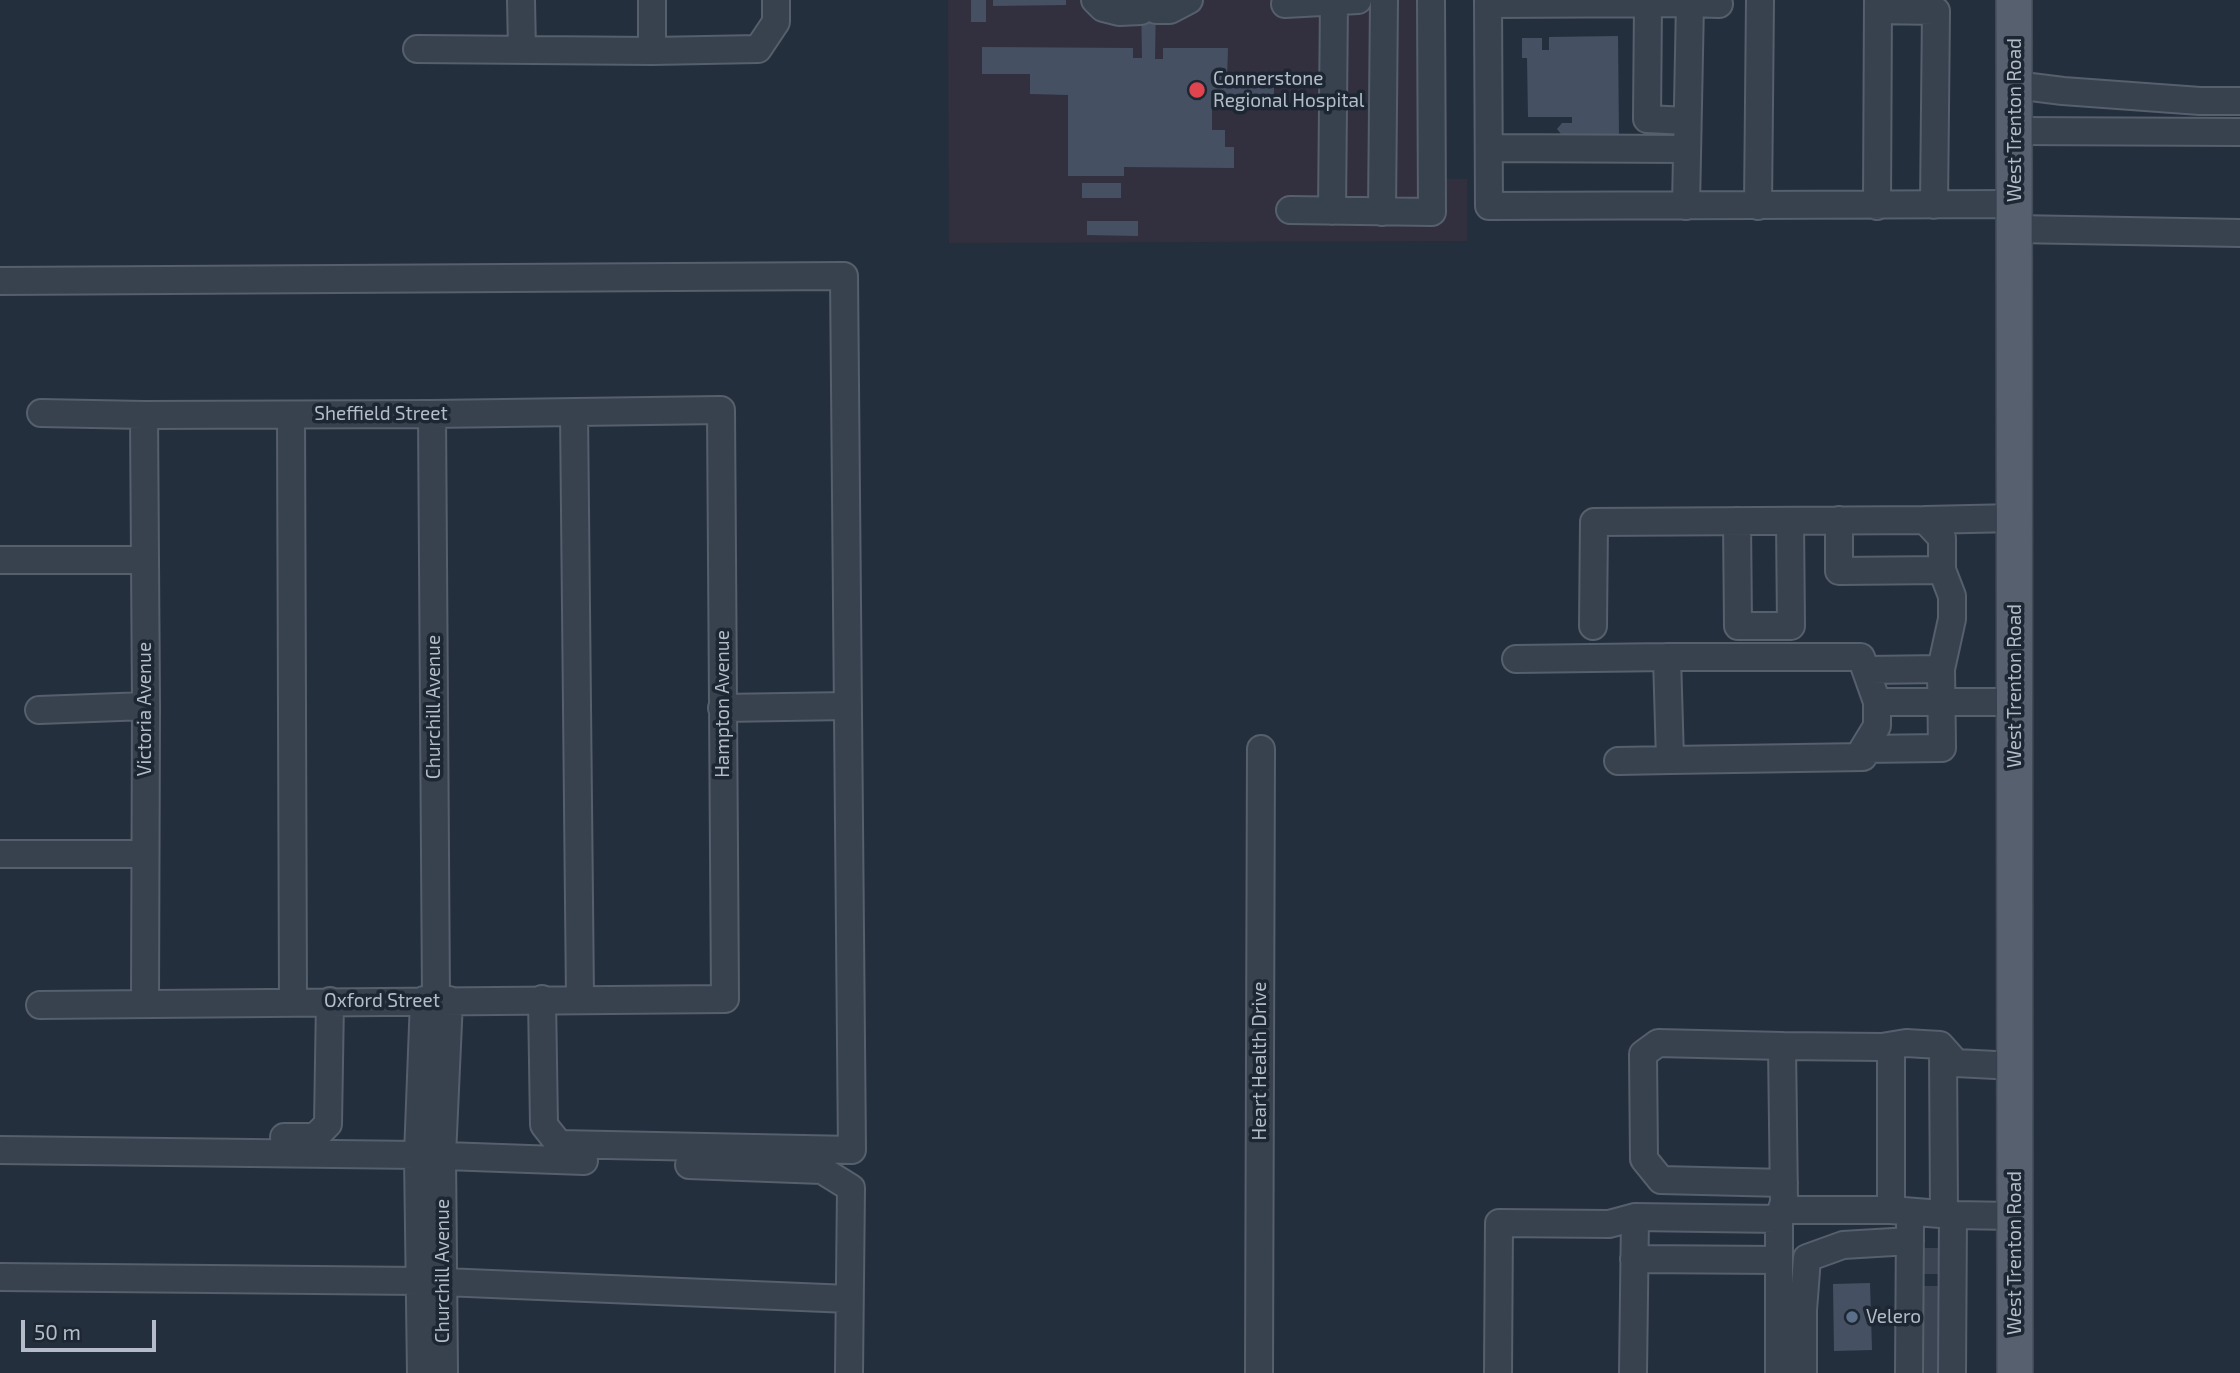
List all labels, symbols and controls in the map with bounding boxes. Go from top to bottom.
street label: West Trenton Road [2004,38,2026,202]
place label: Connerstone Regional Hospital [1213,68,1364,112]
marker: Connerstone Regional Hospital [1187,80,1207,100]
street label: Sheffield Street [314,403,448,425]
street label: West Trenton Road [2004,604,2026,768]
street label: Hampton Avenue [712,630,734,778]
street label: Churchill Avenue [423,635,445,779]
street label: Victoria Avenue [134,642,156,776]
street label: Heart Health Drive [1249,982,1271,1140]
street label: Oxford Street [324,990,440,1012]
street label: West Trenton Road [2004,1171,2026,1335]
street label: Churchill Avenue [432,1199,454,1343]
scale bar [24,1306,159,1350]
place label: Velero [1866,1306,1921,1328]
marker: Velero [1844,1309,1860,1325]
text: 50 m [34,1319,81,1344]

